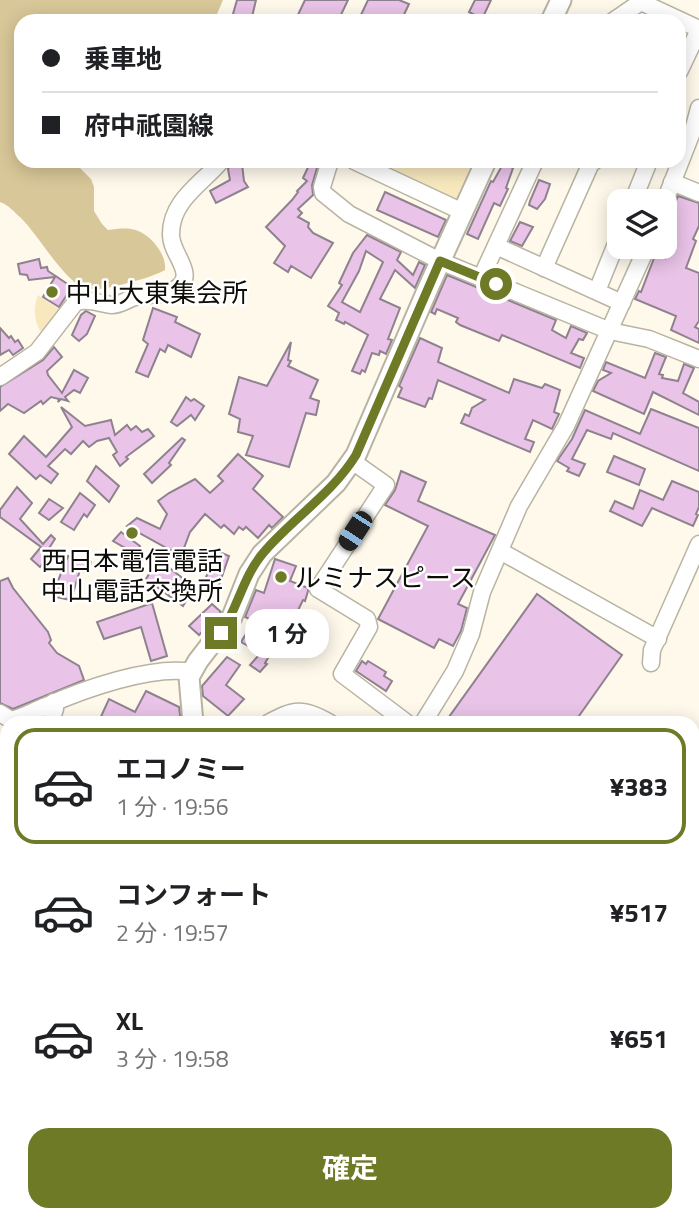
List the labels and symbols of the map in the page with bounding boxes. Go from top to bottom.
route start [480,268,512,300]
place label: 中山大東集会所 [66,273,248,312]
marker: 中山大東集会所 [44,284,60,300]
car [335,508,376,554]
marker: 西日本電信電話 中山電話交換所 [124,525,140,541]
place label: 西日本電信電話 中山電話交換所 [41,541,223,610]
place label: ルミナスピース [295,558,476,597]
marker: ルミナスピース [273,569,289,585]
callout: 1 分 [246,608,330,658]
route end [205,617,237,649]

